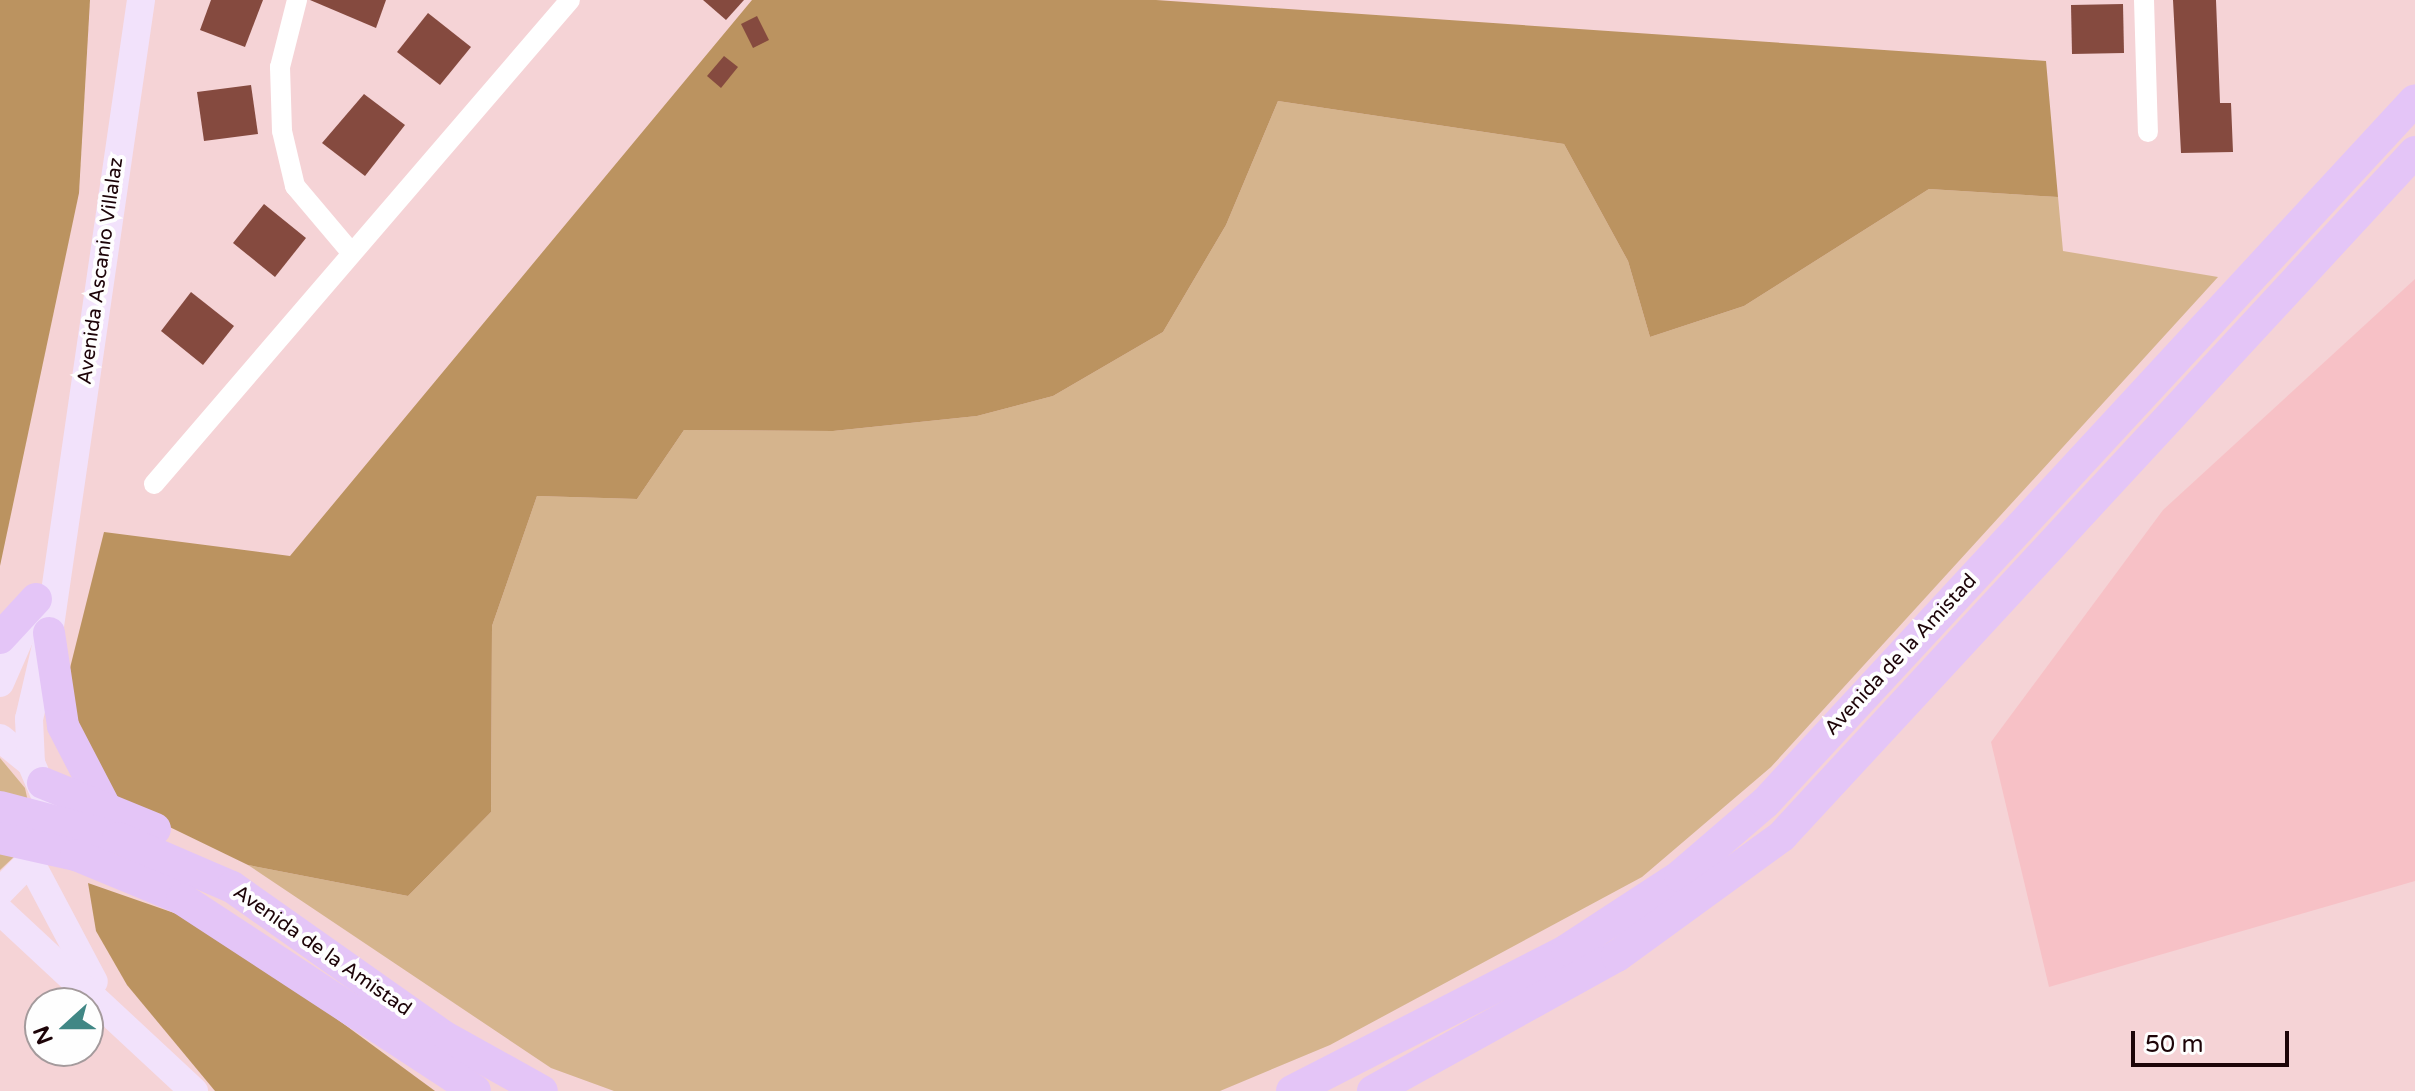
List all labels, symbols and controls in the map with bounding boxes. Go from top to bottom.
street label: Avenida Ascanio Villalaz [73,156,129,386]
street label: Avenida de la Amistad [1820,569,1982,741]
street label: Avenida de la Amistad [228,880,416,1022]
north arrow [24,987,104,1067]
scale bar [2135,1015,2293,1065]
text: N [28,1022,59,1048]
text: 50 m [2145,1030,2203,1059]

